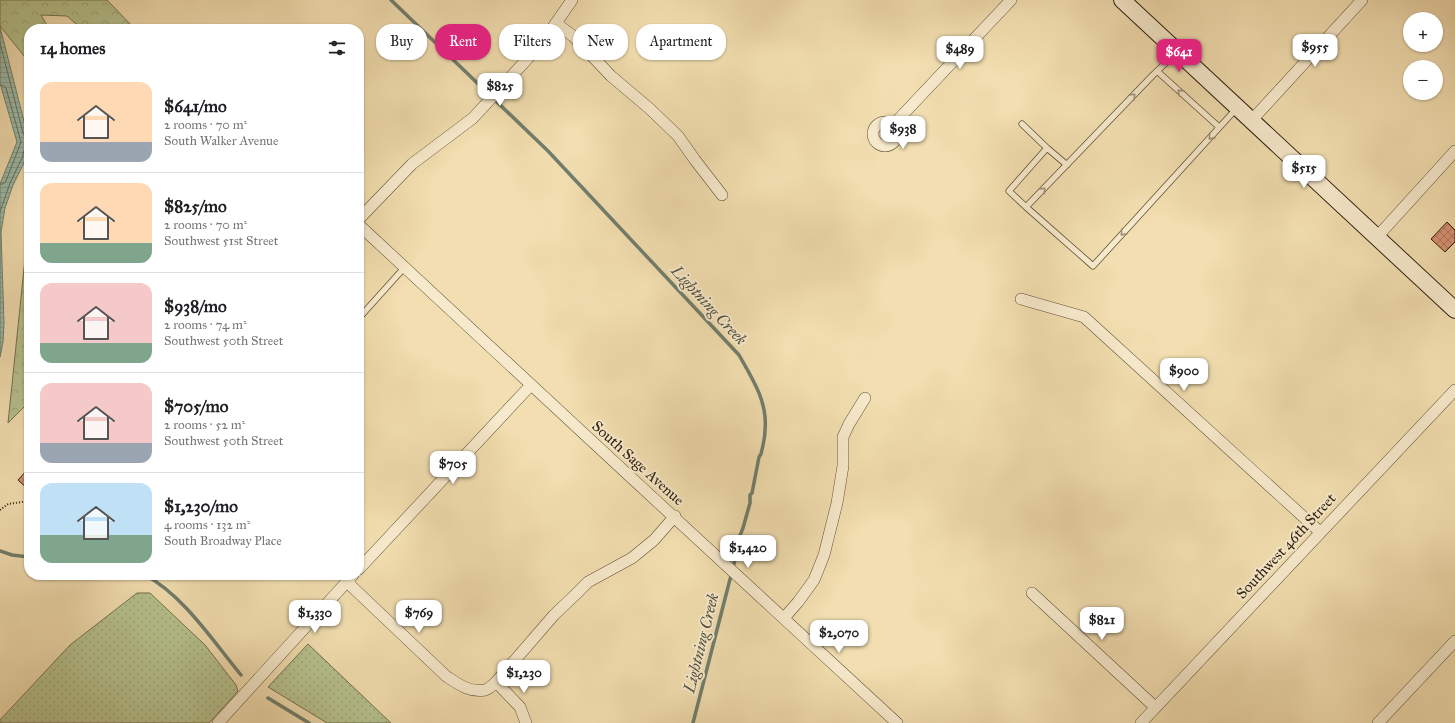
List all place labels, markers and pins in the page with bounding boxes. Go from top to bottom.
pin: $955 [1291,34,1339,68]
pin: $489 [936,36,984,70]
pin: $641 [1155,39,1203,73]
pin: $825 [476,73,524,107]
pin: $938 [879,116,927,150]
pin: $515 [1280,155,1328,189]
pin: $900 [1160,358,1208,392]
pin: $705 [429,451,477,485]
pin: $1,420 [715,535,781,569]
pin: $1,330 [282,600,348,634]
pin: $769 [395,600,443,634]
pin: $821 [1078,607,1126,641]
pin: $2,070 [806,620,872,654]
pin: $1,230 [491,660,557,694]

